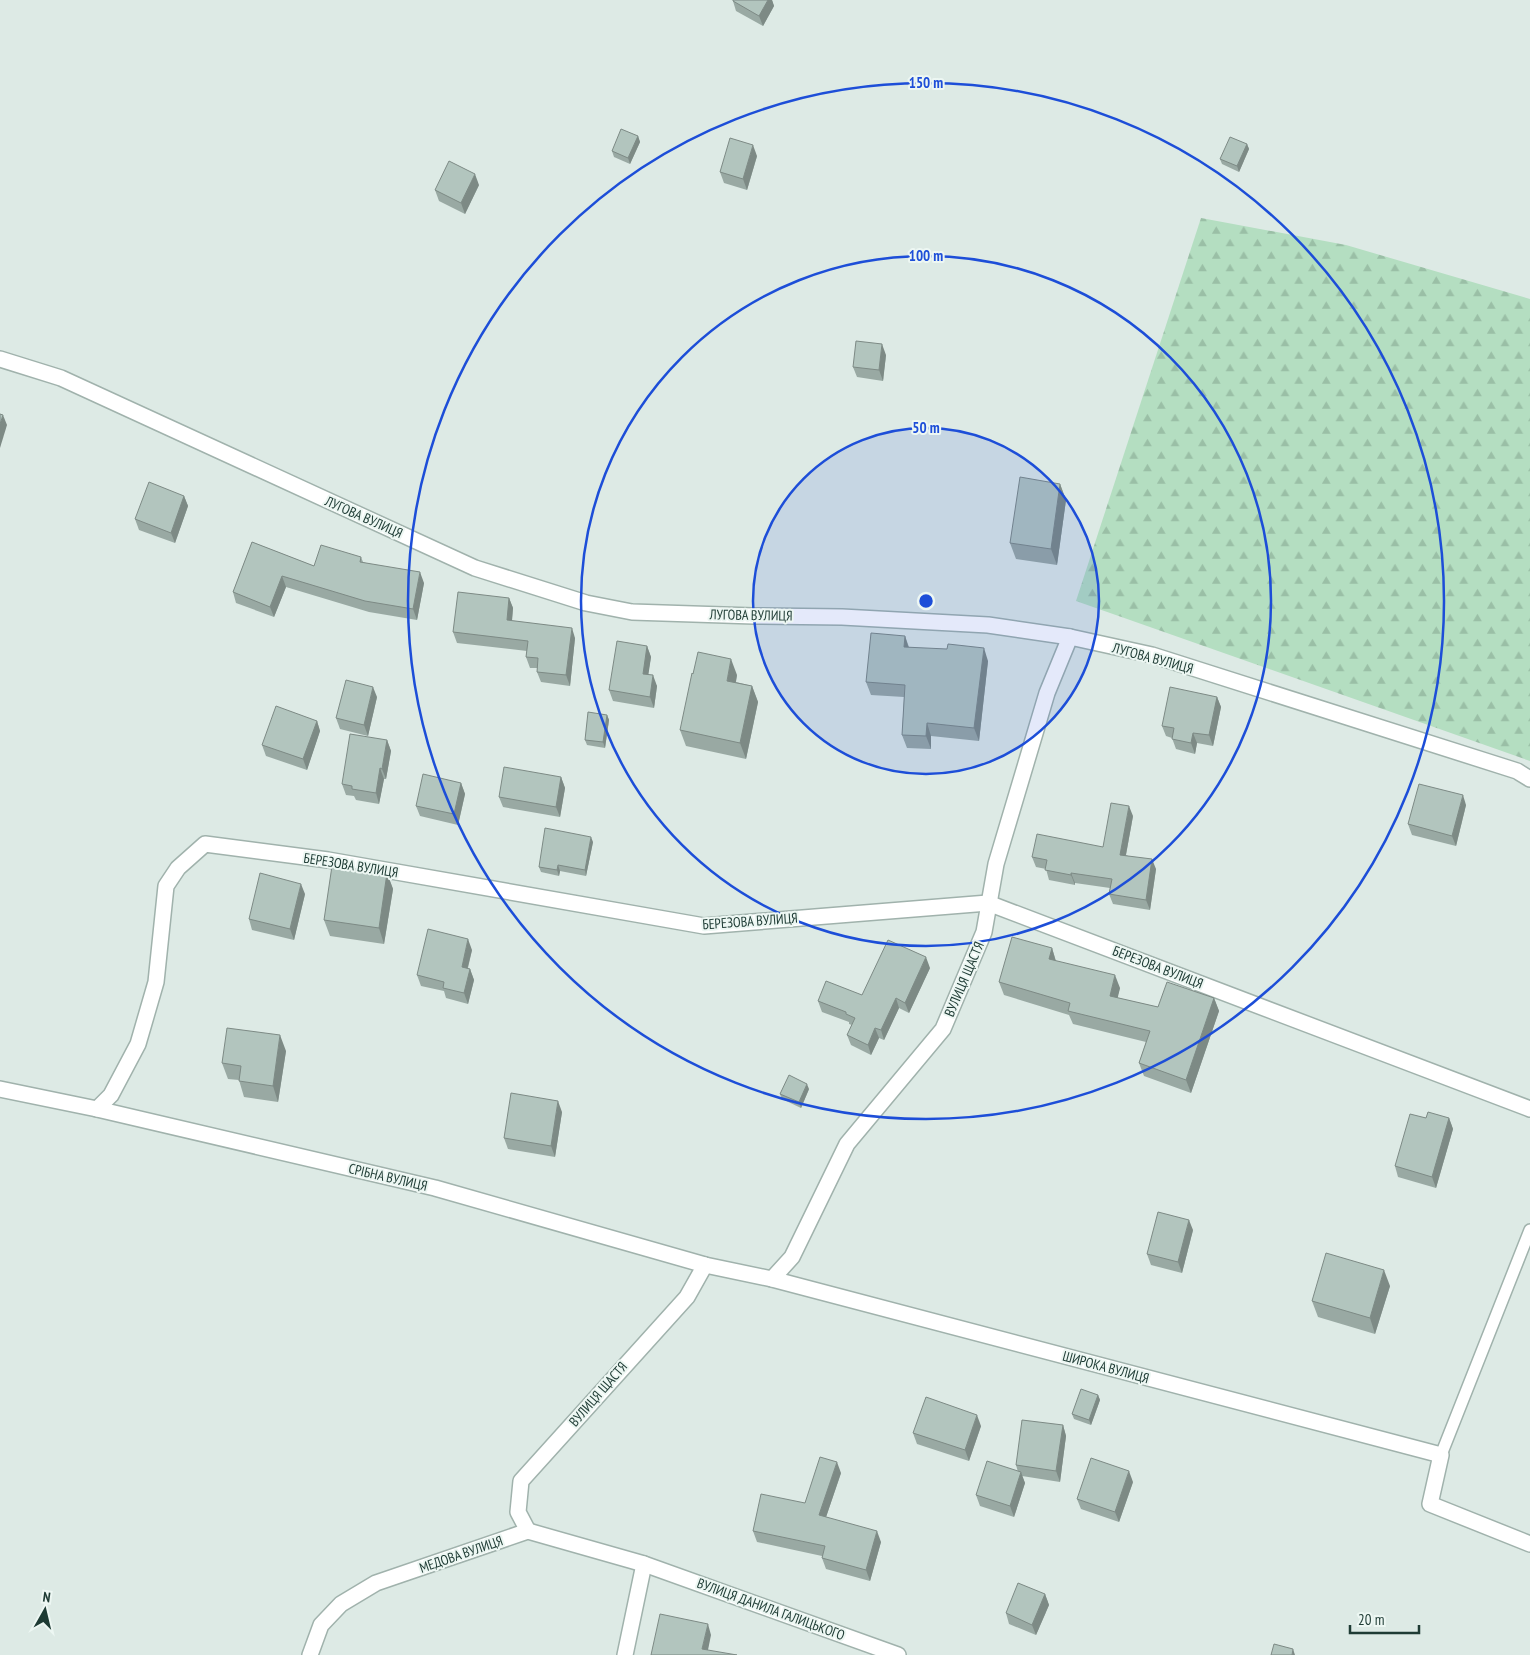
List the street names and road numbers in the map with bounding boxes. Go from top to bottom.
street label: ЛУГОВА ВУЛИЦЯ [321,491,406,542]
street label: ЛУГОВА ВУЛИЦЯ [708,605,793,625]
street label: ЛУГОВА ВУЛИЦЯ [1110,638,1195,677]
street label: БЕРЕЗОВА ВУЛИЦЯ [302,849,400,881]
street label: БЕРЕЗОВА ВУЛИЦЯ [702,909,798,933]
street label: ВУЛИЦЯ ЩАСТЯ [940,939,988,1019]
street label: БЕРЕЗОВА ВУЛИЦЯ [1110,941,1206,993]
street label: СРІБНА ВУЛИЦЯ [347,1159,429,1195]
street label: ШИРОКА ВУЛИЦЯ [1061,1347,1151,1387]
street label: ВУЛИЦЯ ЩАСТЯ [565,1358,631,1430]
street label: МЕДОВА ВУЛИЦЯ [417,1531,505,1577]
street label: ВУЛИЦЯ ДАНИЛА ГАЛИЦЬКОГО [695,1574,848,1644]

